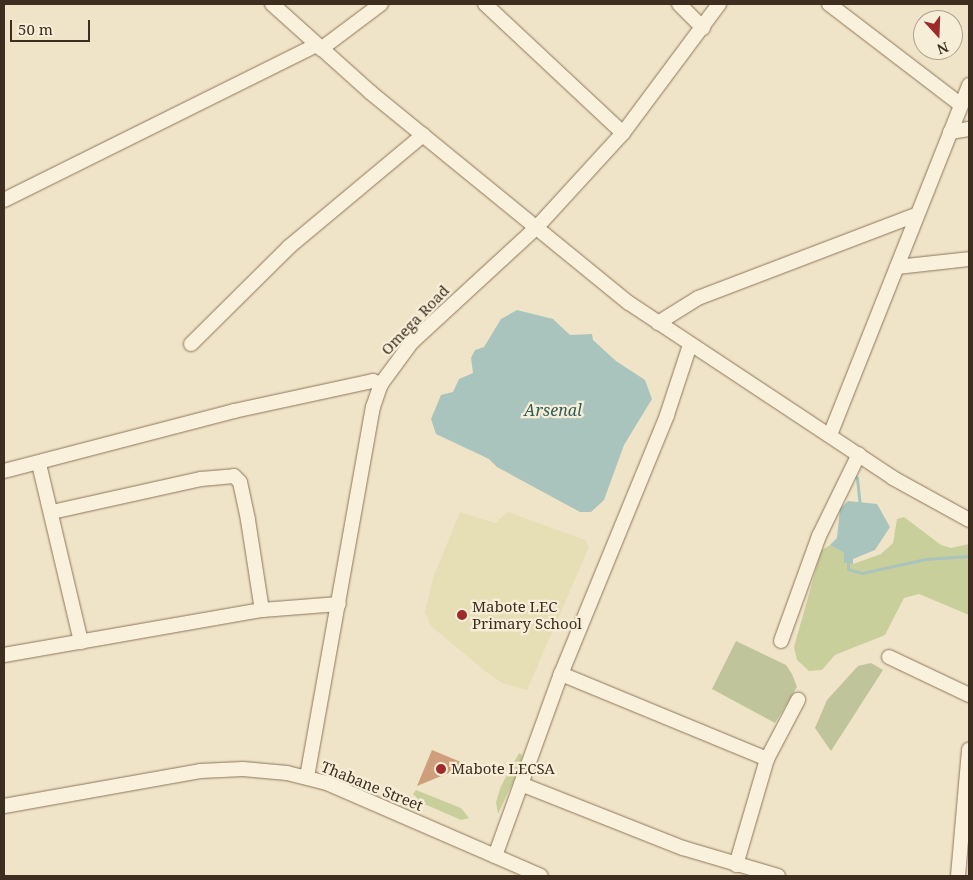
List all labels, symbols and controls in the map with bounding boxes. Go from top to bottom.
scale bar [12,10,92,42]
north arrow [913,10,963,60]
text: 50 m [18,19,53,39]
text: N [935,38,951,59]
street label: Omega Road [377,281,453,359]
water label: Arsenal [524,400,582,420]
place label: Mabote LEC Primary School [472,597,582,632]
marker: Mabote LEC Primary School [456,609,468,621]
street label: Thabane Street [318,757,426,815]
place label: Mabote LECSA [451,760,555,778]
marker: Mabote LECSA [435,763,447,775]

